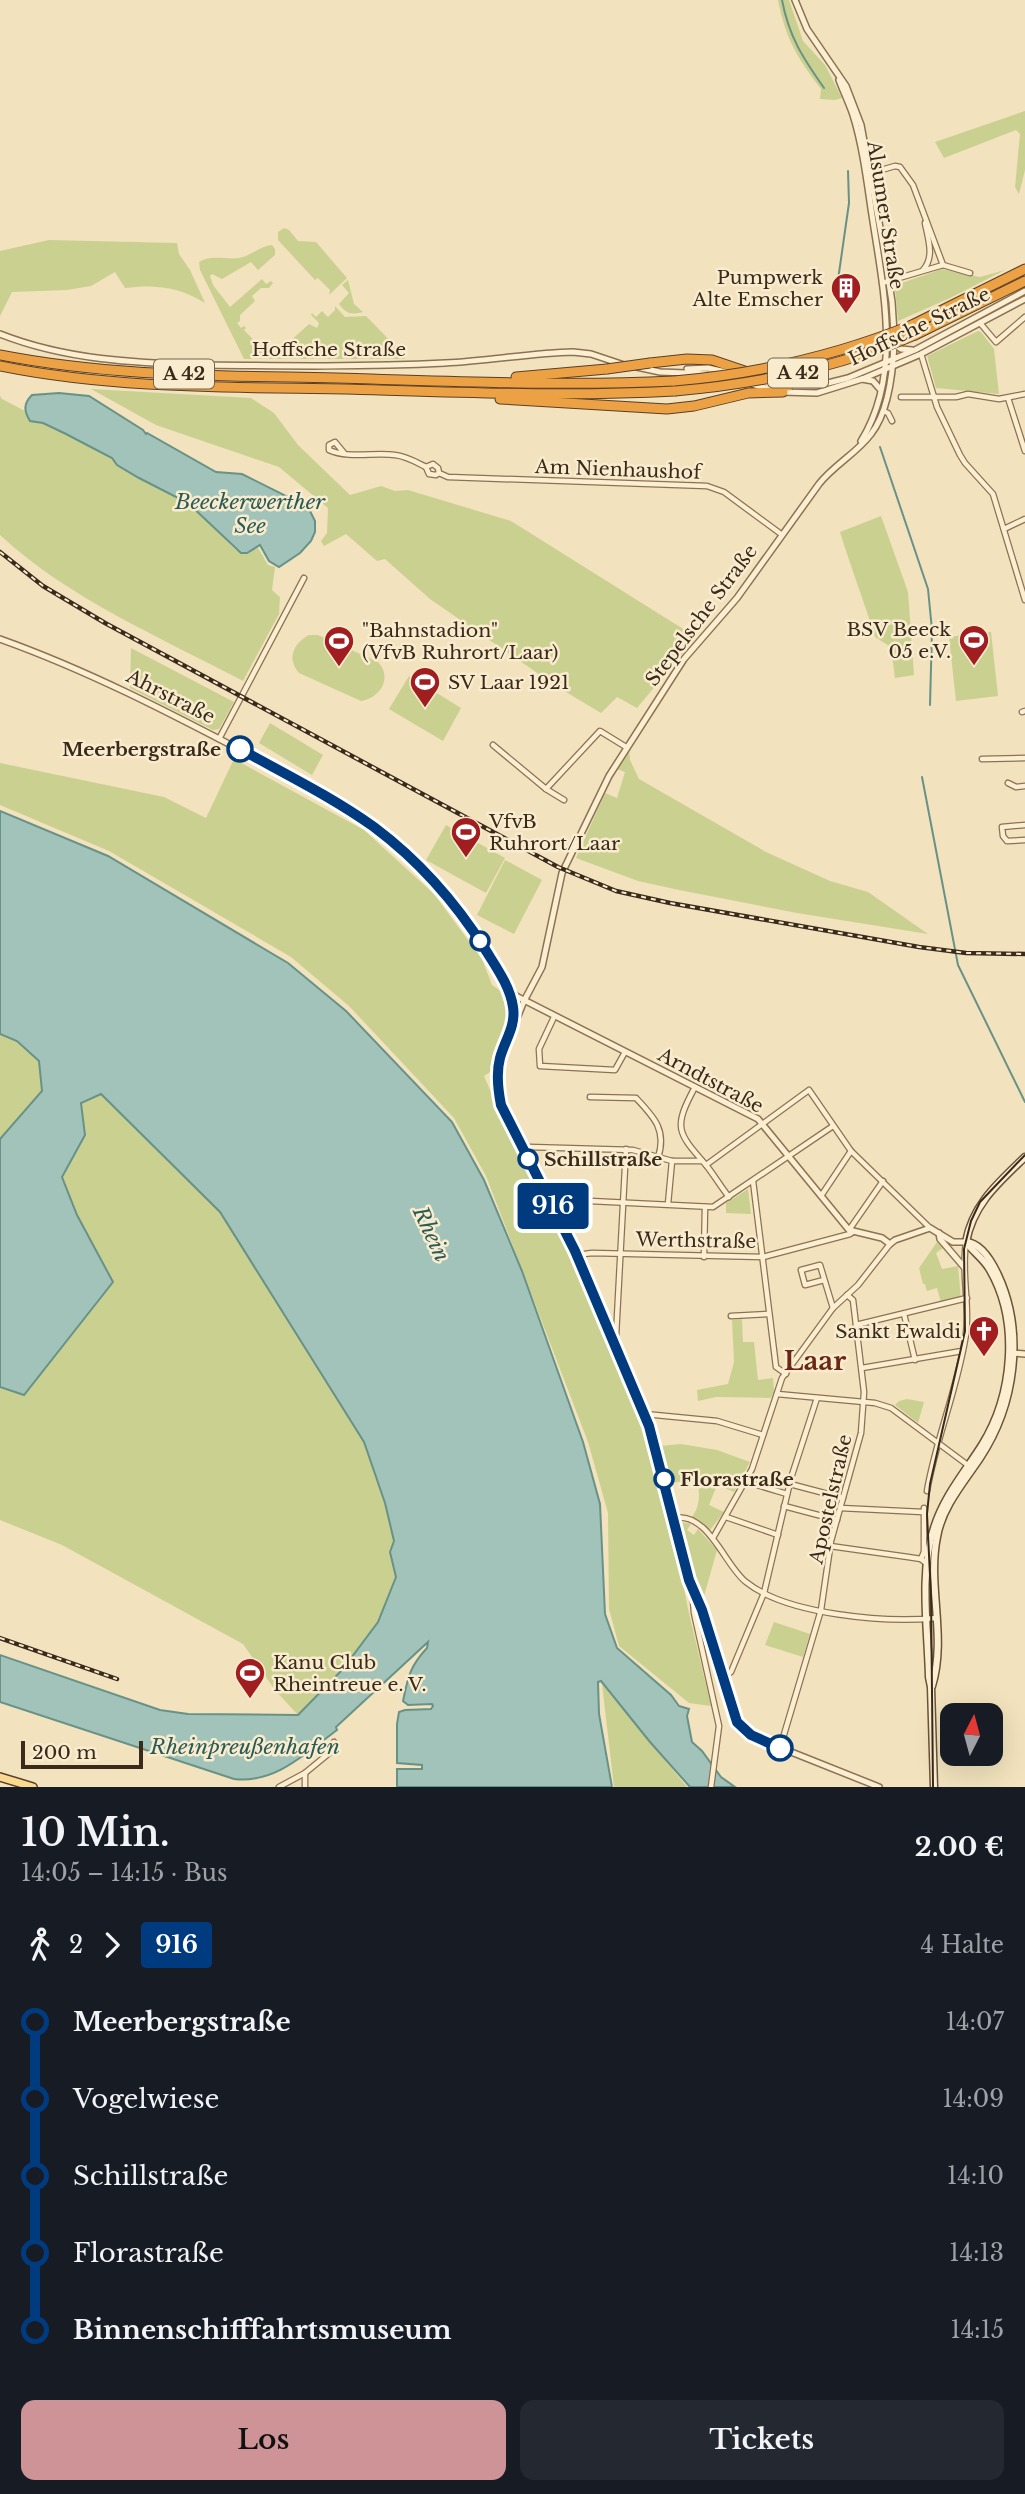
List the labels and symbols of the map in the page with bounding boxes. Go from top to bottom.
street label: Alsumer Straße [862,138,909,291]
place label: Pumpwerk Alte Emscher [692,266,823,311]
building icon: Pumpwerk Alte Emscher [829,271,863,315]
street label: Hoffsche Straße [845,282,994,371]
street label: Hoffsche Straße [252,338,406,361]
road number: A 42 [768,358,828,388]
road number: A 42 [154,360,214,388]
street label: Am Nienhaushof [534,455,704,484]
water label: Beeckerwerther See [174,489,326,539]
street label: Stepelsche Straße [641,540,762,691]
place label: BSV Beeck 05 e.V. [846,618,951,663]
place label: "Bahnstadion" (VfvB Ruhrort/Laar) [362,619,558,664]
sports icon: BSV Beeck 05 e.V. [957,623,991,667]
sports icon: "Bahnstadion" (VfvB Ruhrort/Laar) [322,624,356,668]
street label: Ahrstraße [122,664,219,729]
sports icon: SV Laar 1921 [408,665,442,709]
place label: SV Laar 1921 [448,671,569,694]
marker: Meerbergstraße [227,736,253,762]
place label: Meerbergstraße [62,738,221,761]
place label: VfvB Ruhrort/Laar [488,810,620,855]
sports icon: VfvB Ruhrort/Laar [449,815,483,859]
unlabelled marker [470,931,490,951]
street label: Arndtstraße [653,1043,767,1118]
place label: Schillstraße [544,1148,662,1171]
marker: Schillstraße [518,1149,538,1169]
line badge: 916 [513,1183,593,1229]
water label: Rhein [407,1201,455,1266]
street label: Werthstraße [635,1228,756,1253]
church icon: Sankt Ewaldi [967,1314,1001,1358]
place label: Sankt Ewaldi [835,1320,962,1343]
district label: Laar [784,1345,846,1377]
street label: Apostelstraße [804,1432,857,1567]
place label: Florastraße [680,1468,794,1491]
marker: Florastraße [654,1469,674,1489]
place label: Kanu Club Rheintreue e. V. [273,1651,426,1696]
sports icon: Kanu Club Rheintreue e. V. [233,1656,267,1700]
north arrow [940,1703,1003,1766]
water label: Rheinpreußenhafen [149,1734,340,1760]
unlabelled marker [767,1735,793,1761]
scale bar [21,1738,144,1770]

